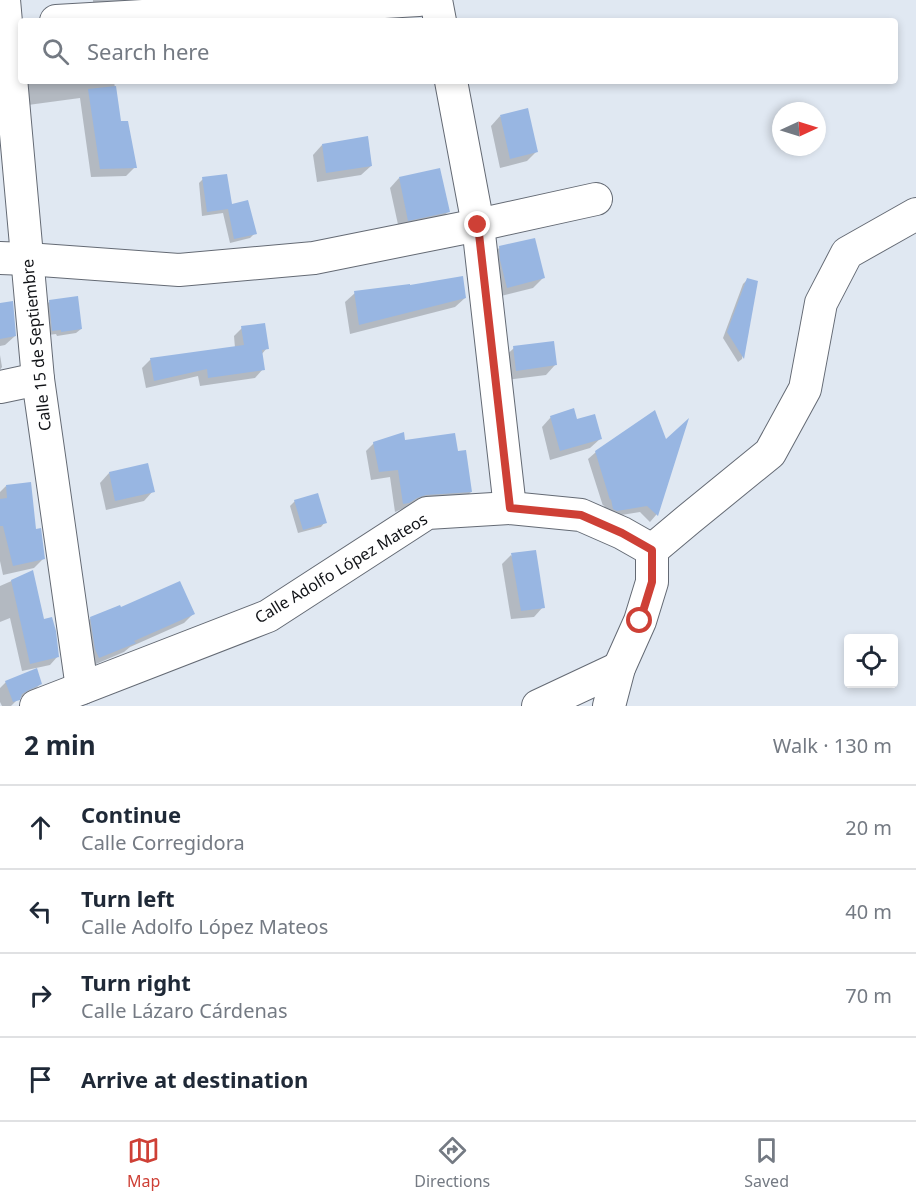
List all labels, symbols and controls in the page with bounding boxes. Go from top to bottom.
search box [18,18,898,84]
icon: search [39,35,72,68]
text: Search here [87,36,209,66]
north arrow [772,102,826,156]
route end [464,211,490,237]
street label: Calle 15 de Septiembre [16,258,56,432]
street label: Calle Adolfo López Mateos [251,508,431,628]
route start [626,607,652,633]
map controls [844,634,898,688]
button: locate [844,634,898,688]
text: 2 min [24,727,96,763]
text: Walk · 130 m [773,732,892,759]
text: Continue [81,799,181,829]
icon: ahead [24,811,57,844]
text: 20 m [845,814,892,841]
text: Calle Corregidora [81,829,245,856]
text: Turn left [81,883,175,913]
icon: left [24,895,57,928]
text: 40 m [845,898,892,925]
text: Calle Adolfo López Mateos [81,913,328,940]
text: Turn right [81,967,191,997]
icon: right [24,979,57,1012]
text: 70 m [845,982,892,1009]
text: Calle Lázaro Cárdenas [81,997,288,1024]
icon: arrive [24,1063,57,1096]
text: Arrive at destination [81,1064,308,1094]
tab: Map [127,1134,160,1192]
tab: Directions [414,1134,490,1192]
tab: Saved [744,1134,789,1192]

